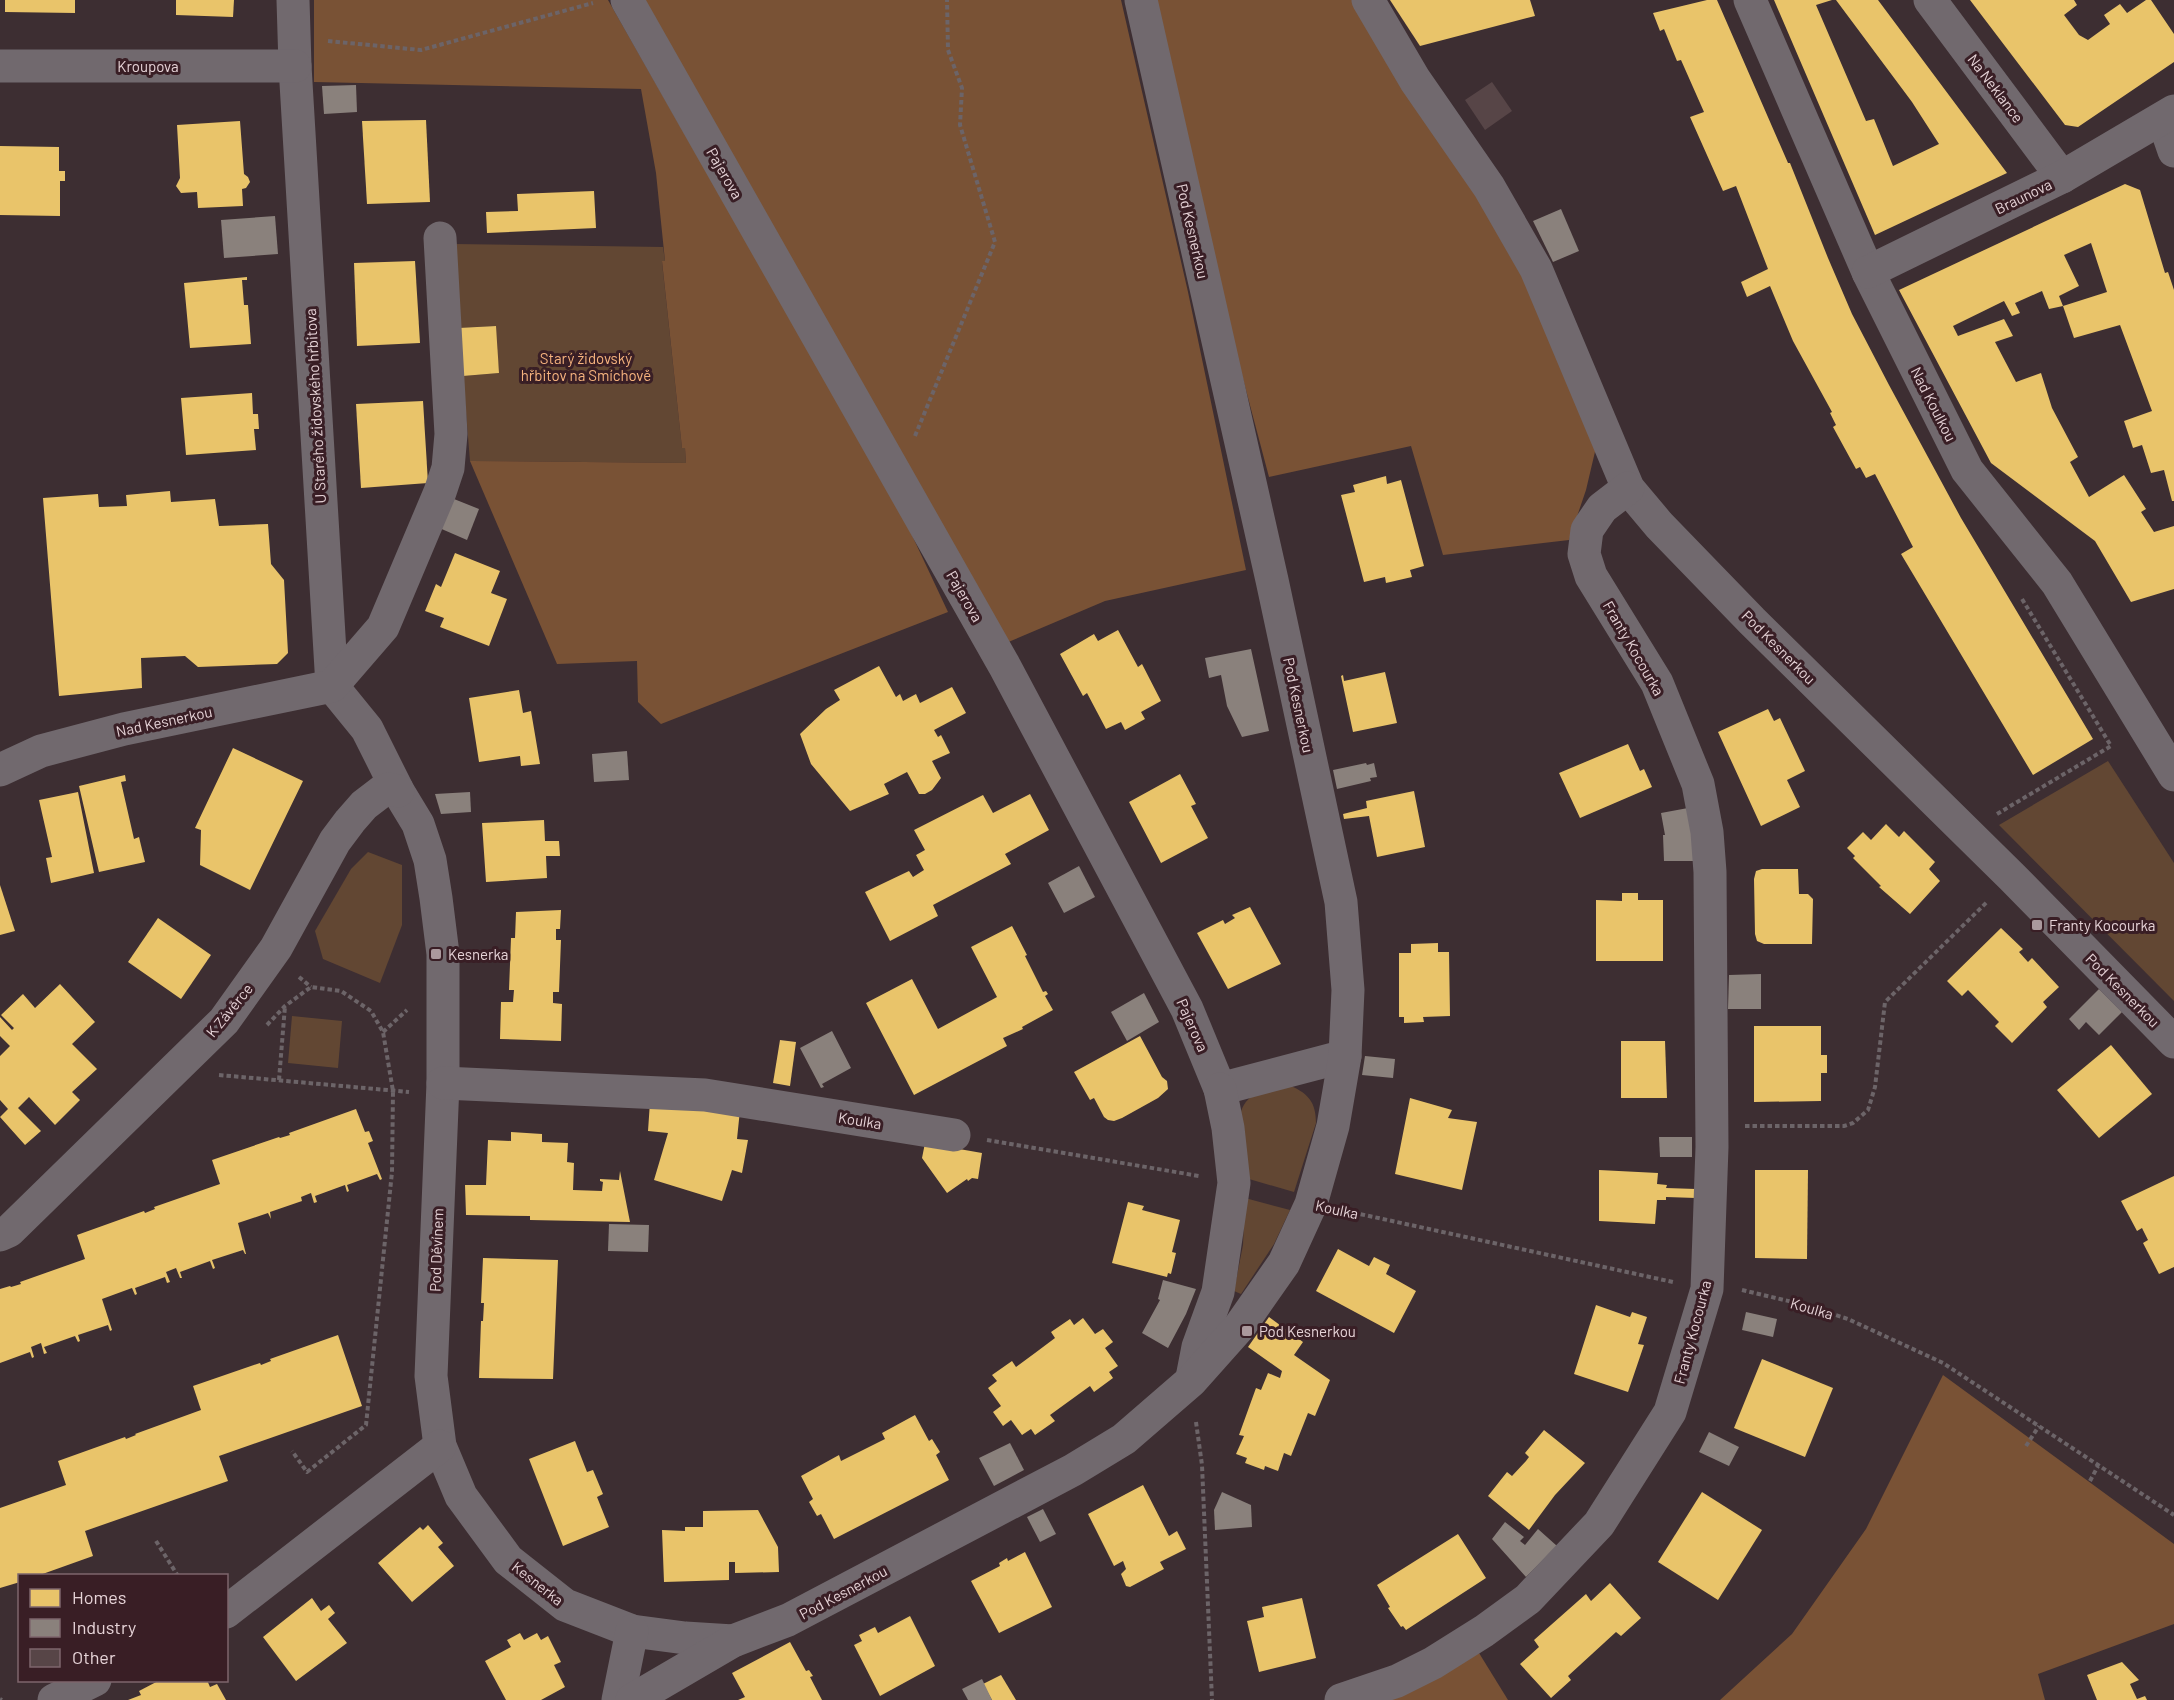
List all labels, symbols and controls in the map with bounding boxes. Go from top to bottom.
street label: Na Neklance [1964,50,2028,126]
street label: Kroupova [117,57,179,75]
street label: Pajerova [703,144,747,202]
street label: Braunova [1992,175,2054,217]
street label: Pod Kesnerkou [1173,182,1213,280]
street label: U Starého židovského hřbitova [301,308,329,504]
park label: Starý židovský hřbitov na Smíchově [521,349,651,384]
street label: Nad Koulkou [1908,364,1960,444]
street label: Pajerova [943,567,987,625]
street label: Franty Kocourka [1600,597,1668,699]
street label: Pod Kesnerkou [1738,606,1820,688]
street label: Pod Kesnerkou [1280,656,1318,754]
street label: Nad Kesnerkou [114,702,214,740]
place label: Franty Kocourka [2049,916,2156,934]
marker: Franty Kocourka [2030,918,2044,932]
place label: Kesnerka [448,945,509,963]
marker: Kesnerka [429,947,443,961]
street label: Pod Kesnerkou [2082,949,2164,1031]
street label: K Závěrce [202,979,256,1041]
street label: Pajerova [1173,996,1213,1054]
street label: Koulka [837,1108,883,1132]
street label: Koulka [1314,1196,1360,1222]
street label: Pod Děvínem [426,1208,446,1292]
street label: Franty Kocourka [1670,1278,1714,1386]
street label: Koulka [1789,1293,1835,1323]
place label: Pod Kesnerkou [1259,1322,1356,1340]
marker: Pod Kesnerkou [1240,1324,1254,1338]
street label: Kesnerka [509,1557,567,1609]
street label: Pod Kesnerkou [796,1561,890,1623]
legend [18,1574,228,1682]
text: Homes [72,1586,126,1608]
text: Industry [72,1616,136,1638]
text: Other [72,1646,116,1668]

